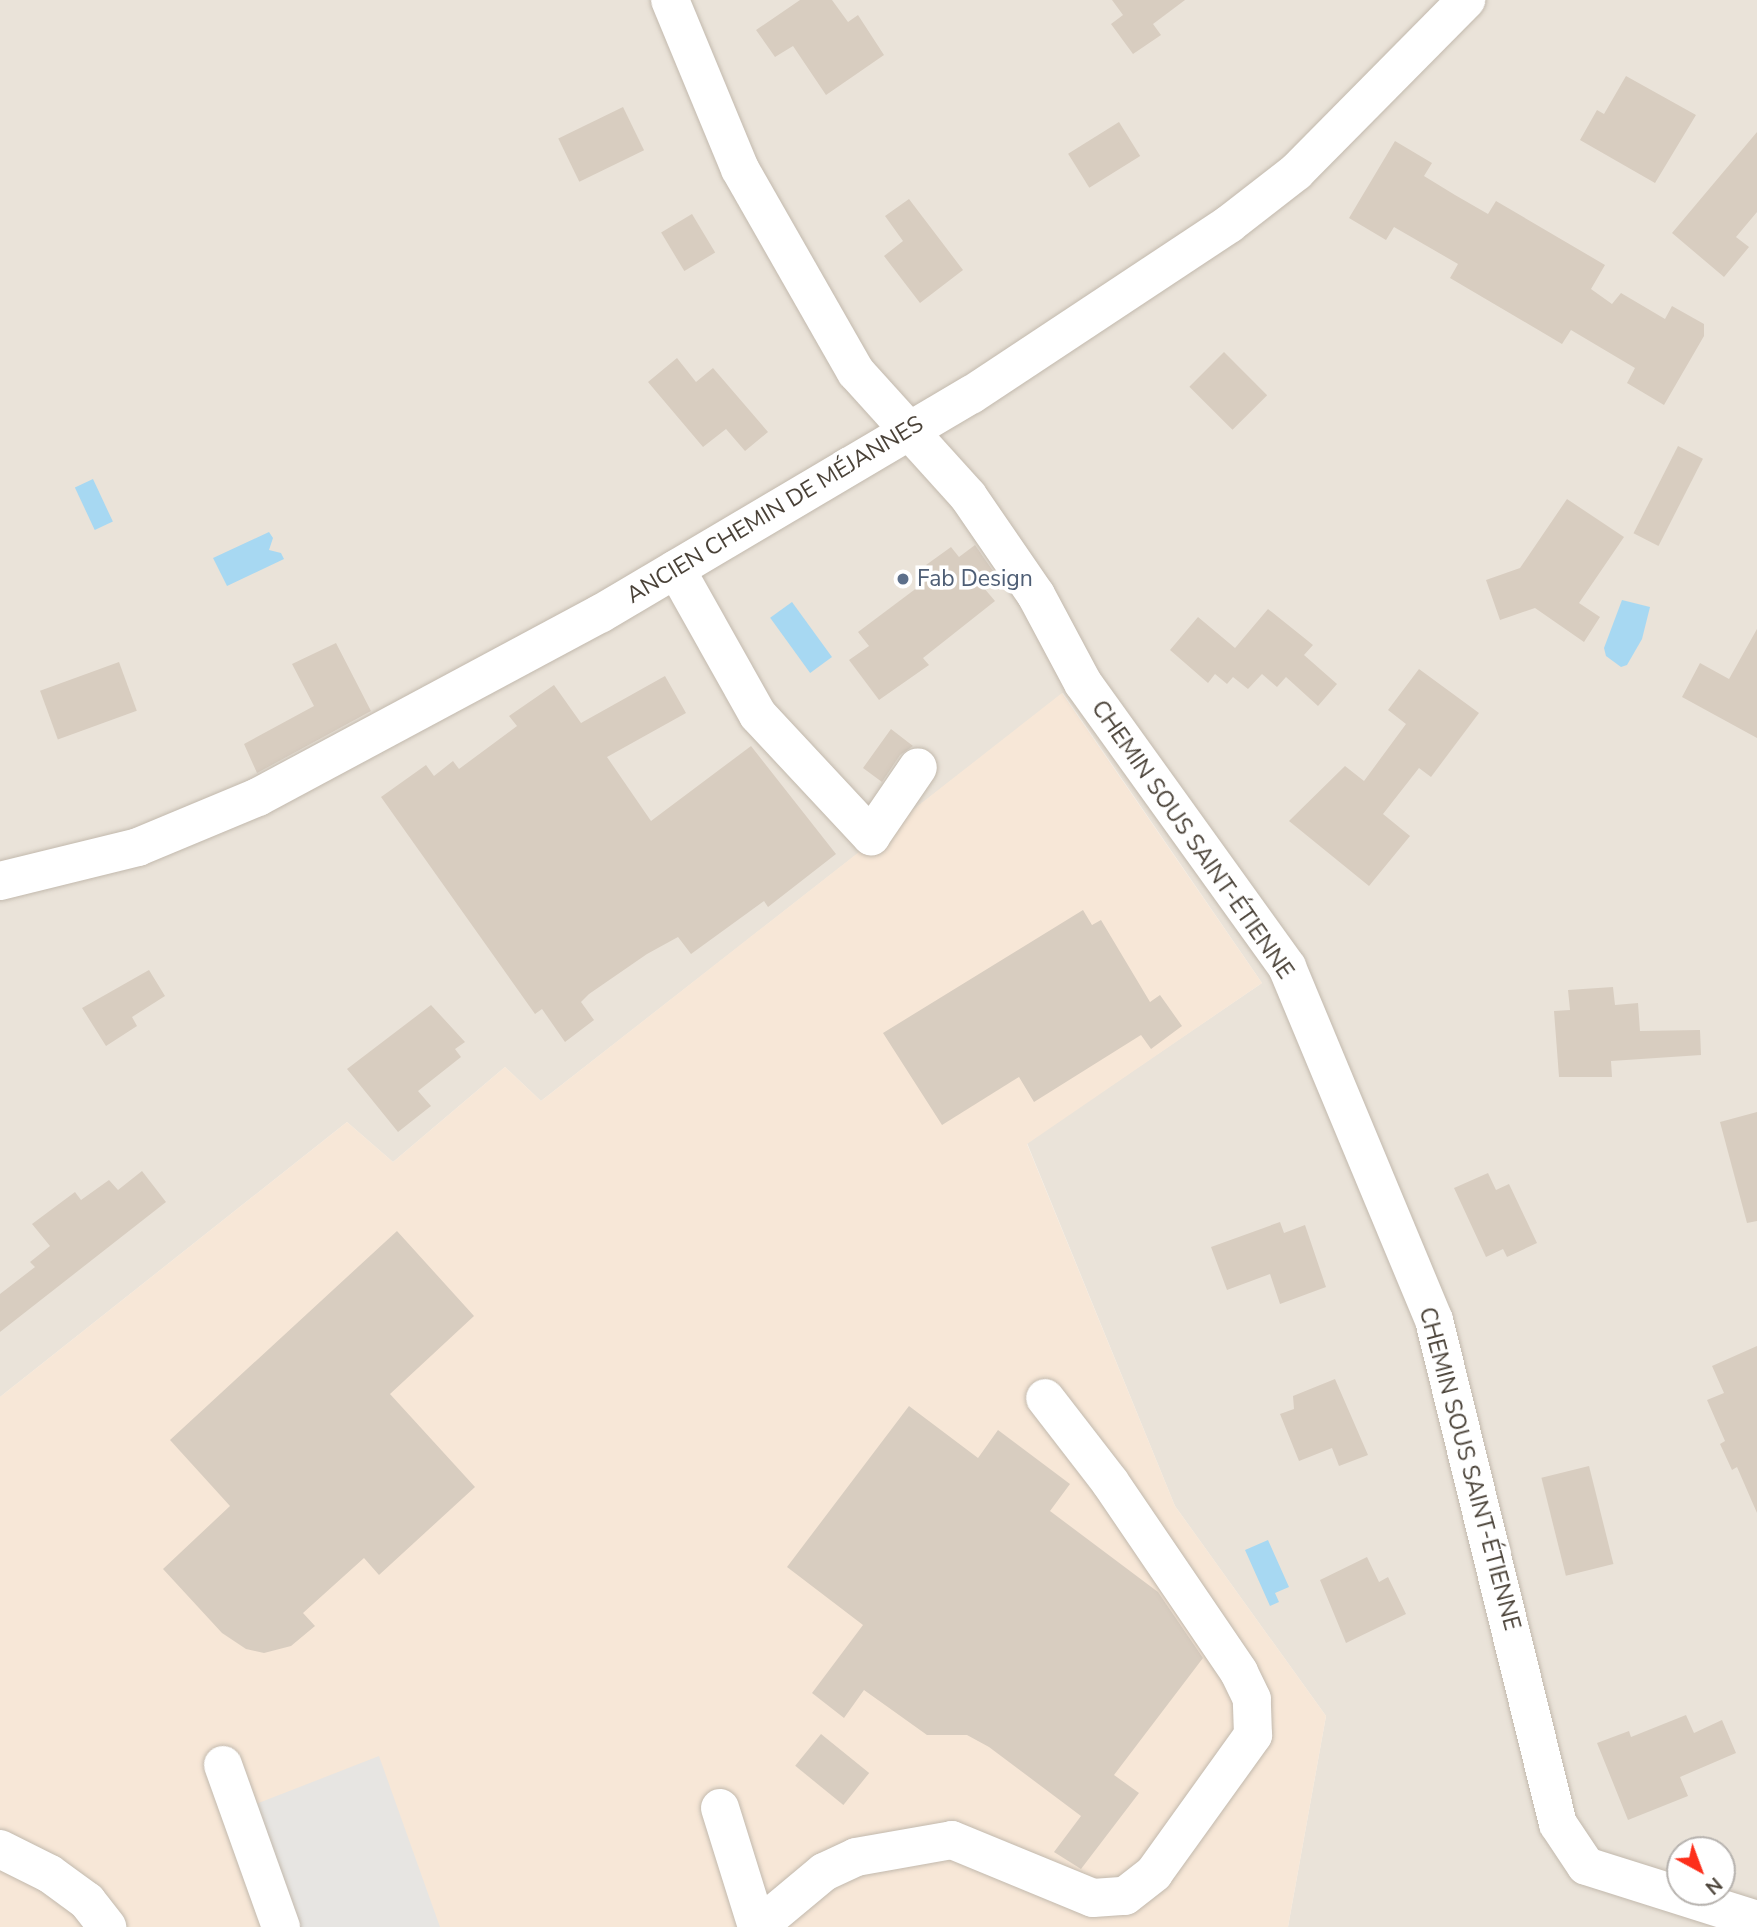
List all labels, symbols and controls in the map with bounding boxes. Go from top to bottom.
street label: ANCIEN CHEMIN DE MÉJANNES [622,410,928,610]
place label: Fab Design [917,565,1033,593]
marker: Fab Design [895,571,911,587]
street label: CHEMIN SOUS SAINT-ÉTIENNE [1085,696,1299,984]
street label: CHEMIN SOUS SAINT-ÉTIENNE [1413,1304,1525,1634]
north arrow [1666,1836,1736,1906]
text: N [1700,1871,1727,1900]

